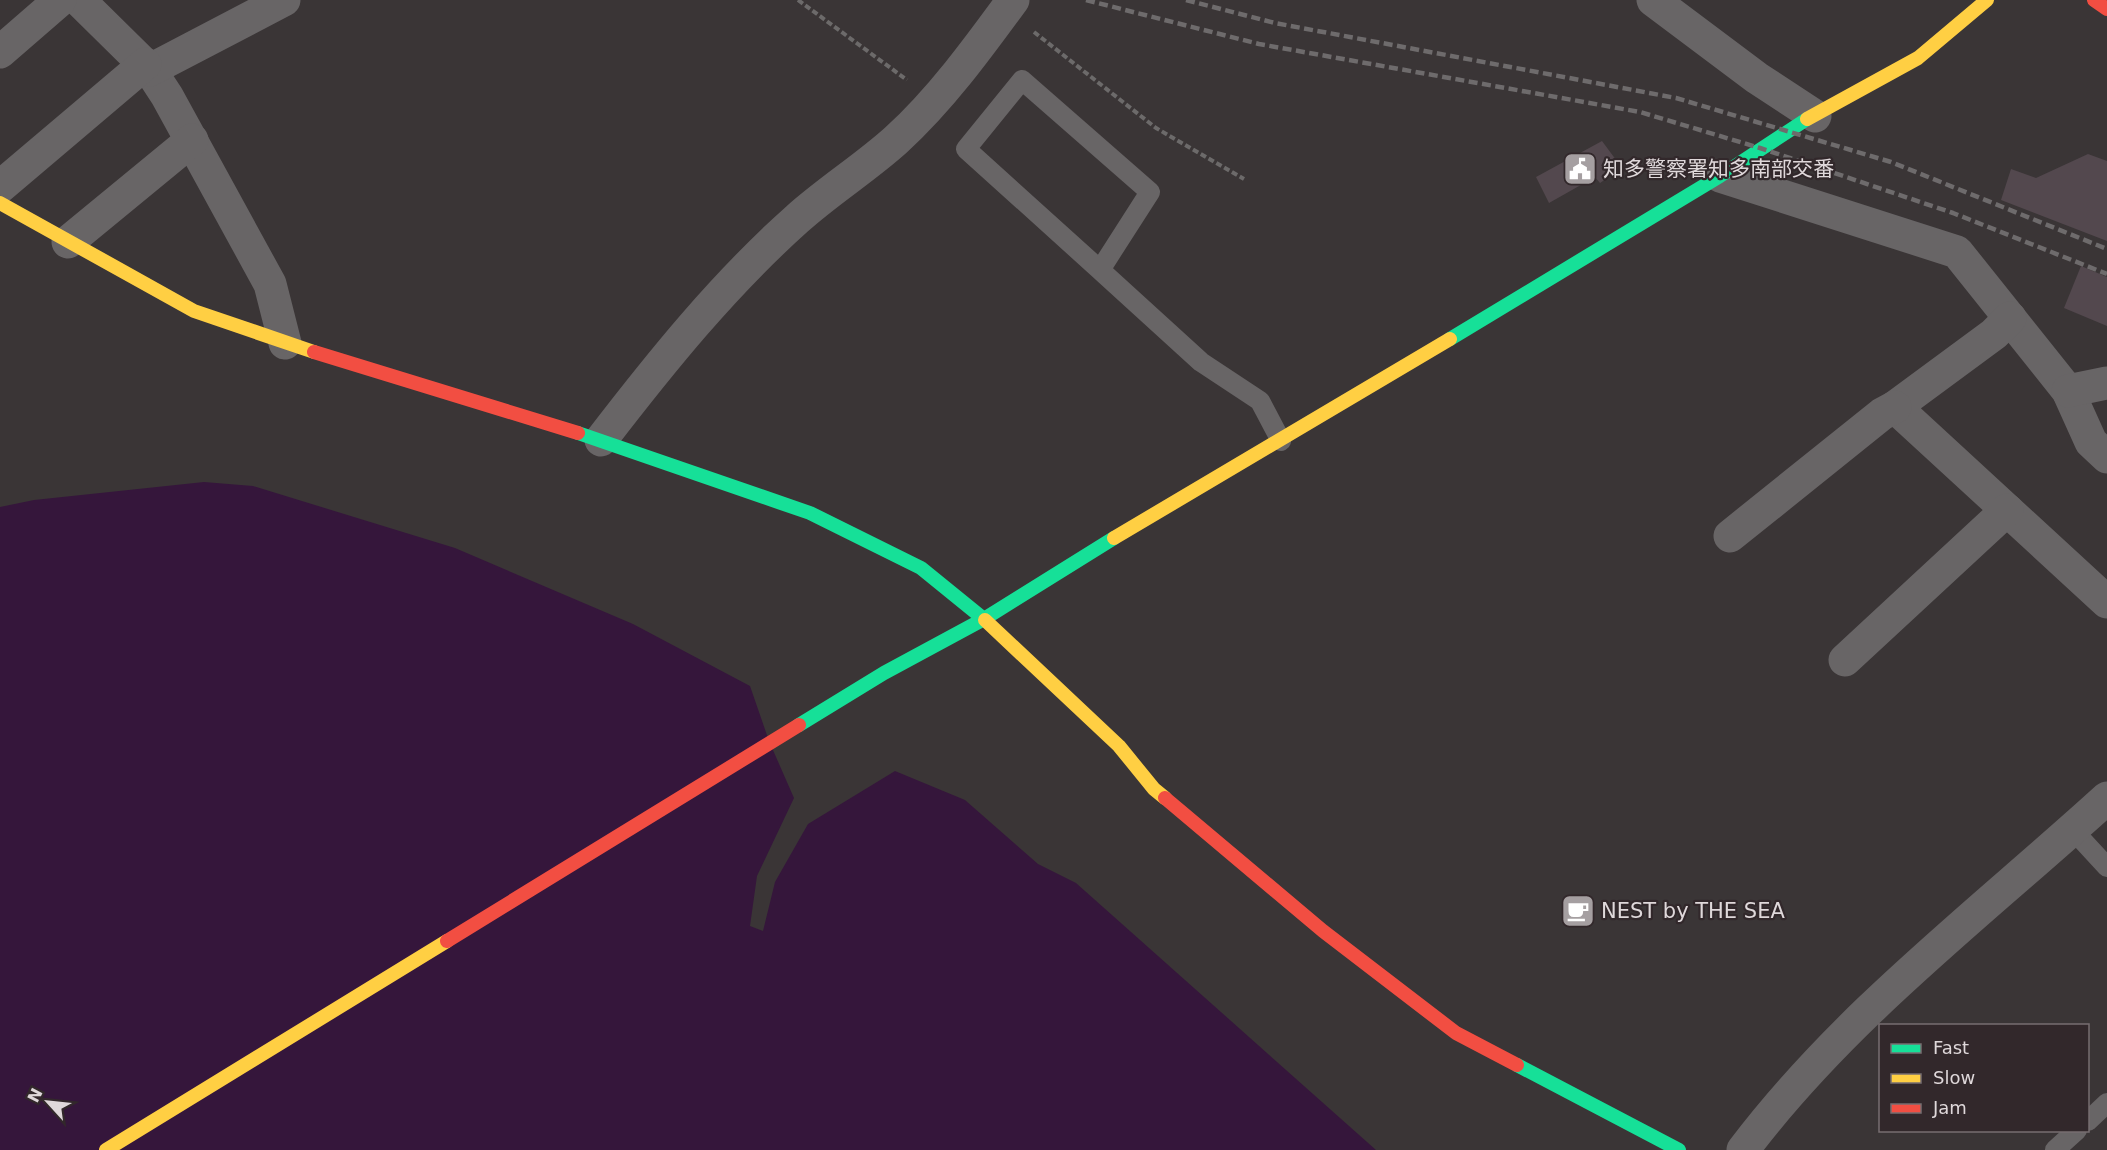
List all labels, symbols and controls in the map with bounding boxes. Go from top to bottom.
public building icon: 知多警察署知多南部交番 [1562,151,1598,187]
place label: 知多警察署知多南部交番 [1603,157,1834,181]
cafe icon: NEST by THE SEA [1560,893,1596,929]
place label: NEST by THE SEA [1601,899,1785,923]
legend [1879,1024,2089,1132]
text: Fast [1933,1037,1969,1058]
text: Slow [1933,1067,1975,1088]
north arrow [18,1072,78,1132]
text: N [24,1085,47,1106]
text: Jam [1932,1097,1967,1118]

